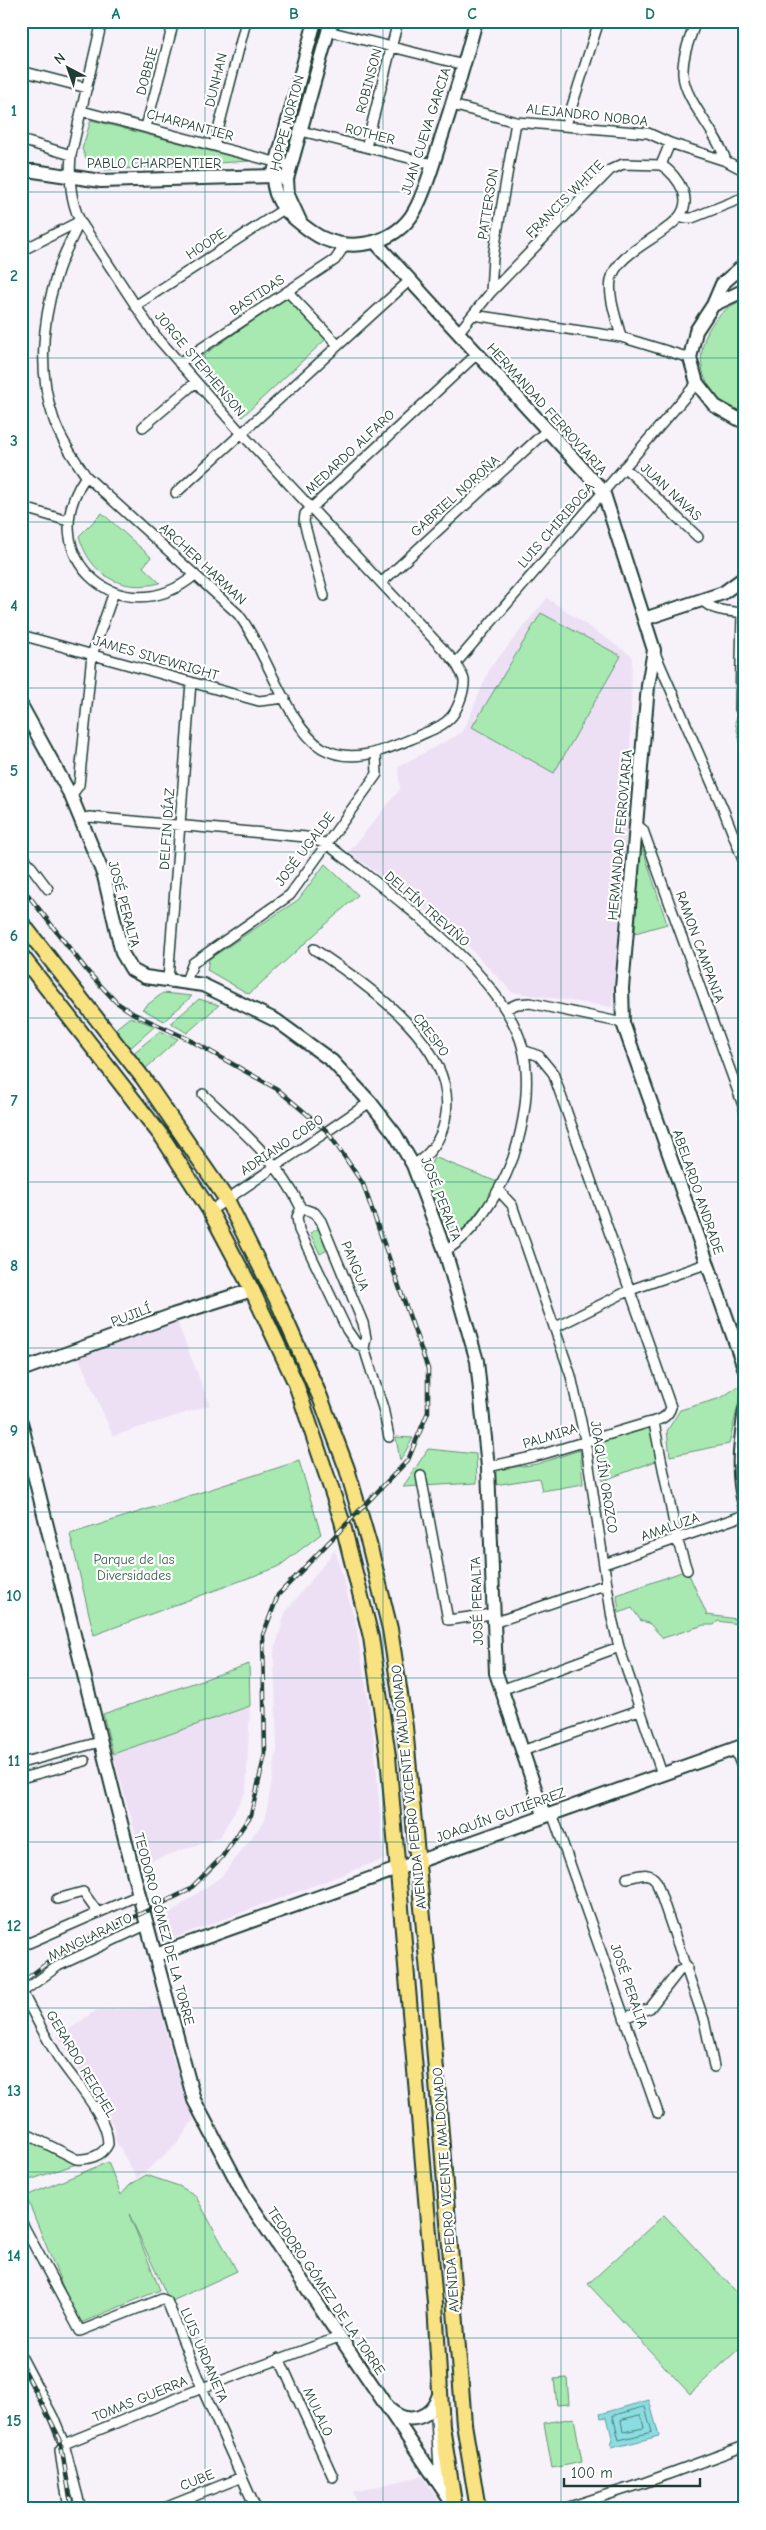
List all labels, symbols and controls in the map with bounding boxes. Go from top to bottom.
text: A [112,5,121,23]
text: B [289,5,299,23]
text: C [467,5,477,23]
text: D [645,5,655,23]
north arrow [42,42,92,92]
street label: DOBBIE [132,45,162,97]
street label: ROBINSON [352,47,386,115]
text: N [51,49,69,68]
street label: DUNHAN [201,51,231,109]
street label: JUAN CUEVA GARCIA [397,65,455,197]
street label: HOPPE NORTON [266,73,308,173]
street label: ALEJANDRO NOBOA [525,100,649,130]
text: 1 [11,102,17,120]
street label: CHARPANTIER [145,105,235,145]
street label: ROTHER [343,120,397,148]
street label: PABLO CHARPENTIER [87,155,221,172]
street label: FRANCIS WHITE [522,156,608,242]
street label: PATTERSON [474,167,502,241]
street label: HOOPE [183,225,229,263]
text: 2 [10,267,18,285]
street label: BASTIDAS [226,271,288,319]
street label: JORGE STEPHENSON [151,308,249,420]
street label: HERMANDAD FERROVIARIA [483,340,611,478]
street label: MEDARDO ALFARO [302,406,398,498]
text: 3 [10,432,18,450]
street label: GABRIEL NOROÑA [407,452,503,540]
street label: JUAN NAVAS [637,459,705,525]
street label: LUIS CHIRIBOGA [514,479,598,571]
street label: ARCHER HARMAN [156,519,250,609]
text: 4 [10,597,18,615]
street label: JAMES SIVEWRIGHT [92,632,221,684]
street label: HERMANDAD FERROVIARIA [604,749,636,921]
text: 5 [10,762,18,780]
street label: DELFIN DÍAZ [156,788,178,870]
street label: JOSÉ UGALDE [272,809,338,889]
street label: JOSÉ PERALTA [104,859,144,949]
street label: DELFÍN TREVIÑO [381,867,473,951]
street label: RAMON CAMPANIA [672,889,728,1005]
text: 6 [10,927,18,945]
street label: CRESPO [409,1010,453,1060]
text: 7 [10,1092,18,1110]
street label: ADRIANO COBO [237,1111,327,1179]
street label: ABELARDO ANDRADE [669,1127,727,1257]
street label: JOSÉ PERALTA [417,1154,465,1244]
street label: PANGUA [337,1239,373,1293]
text: 8 [10,1257,18,1275]
street label: PUJILÍ [108,1300,154,1330]
street label: PALMIRA [521,1420,579,1452]
street label: JOAQUÍN OROZCO [587,1420,621,1534]
text: 9 [10,1422,18,1440]
street label: AMALUZA [639,1509,701,1545]
park label: Parque de las Diversidades [93,1551,175,1584]
street label: JOSÉ PERALTA [467,1556,487,1646]
text: 10 [6,1587,22,1605]
street label: AVENIDA PEDRO VICENTE MALDONADO [388,1664,430,1910]
text: 11 [8,1752,20,1770]
street label: JOAQUÍN GUTIÉRREZ [434,1784,568,1846]
street label: TEODORO GÓMEZ DE LA TORRE [130,1831,198,2027]
street label: MANGLARALTO [45,1909,135,1965]
text: 12 [7,1917,21,1935]
street label: JOSÉ PERALTA [606,1941,652,2031]
street label: GERARDO REICHEL [42,2007,120,2121]
street label: AVENIDA PEDRO VICENTE MALDONADO [429,2067,463,2313]
text: 13 [7,2082,21,2100]
street label: TEODORO GÓMEZ DE LA TORRE [263,2204,389,2378]
text: 14 [7,2247,21,2265]
street label: LUIS URDANETA [176,2305,232,2405]
street label: TOMAS GUERRA [90,2372,190,2426]
street label: MULALO [299,2385,337,2439]
text: 15 [7,2412,21,2430]
scale bar [564,2455,700,2487]
text: 100 m [571,2464,613,2482]
street label: CUBE [177,2465,217,2495]

